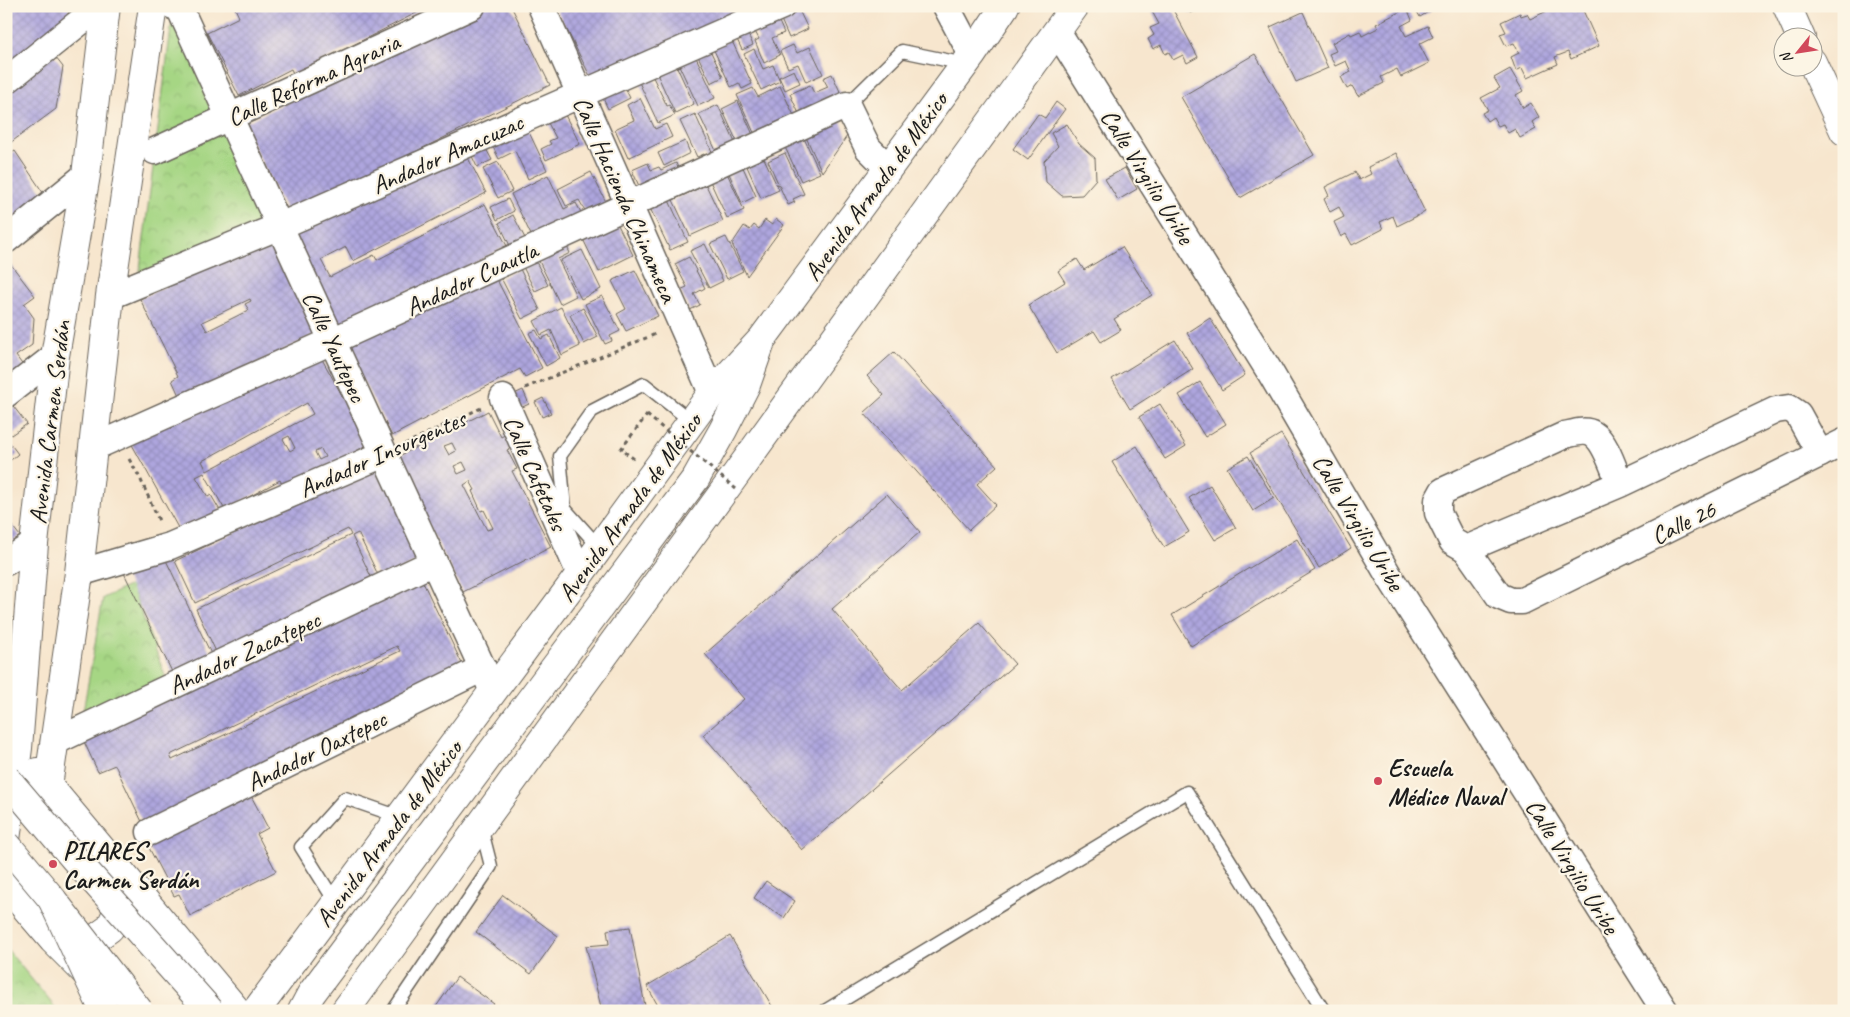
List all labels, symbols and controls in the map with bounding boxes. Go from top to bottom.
street label: Calle Reforma Agraria [222,25,407,134]
north arrow [1772,28,1822,78]
text: N [1776,48,1797,66]
street label: Avenida Armada de México [797,83,957,287]
street label: Calle Hacienda Chinameca [565,92,686,309]
street label: Calle Virgilio Uribe [1093,103,1202,252]
street label: Andador Amacuzac [367,106,529,201]
street label: Andador Cuautla [400,233,545,323]
street label: Calle Yautepec [295,286,374,408]
street label: Avenida Carmen Serdán [22,318,78,526]
street label: Andador Insurgentes [294,402,473,505]
street label: Avenida Armada de México [551,404,711,608]
street label: Calle Cafetales [496,411,576,538]
street label: Calle Virgilio Uribe [1305,448,1412,598]
street label: Calle 26 [1646,493,1722,552]
street label: Andador Zacatepec [163,603,326,702]
street label: Andador Oaxtepec [241,703,393,799]
street label: Avenida Armada de México [308,731,471,933]
place label: Escuela Médico Naval [1388,752,1508,813]
marker: Escuela Médico Naval [1372,775,1384,787]
street label: Calle Virgilio Uribe [1518,793,1627,942]
place label: PILARES Carmen Serdán [63,835,200,896]
marker: PILARES Carmen Serdán [47,858,59,870]

